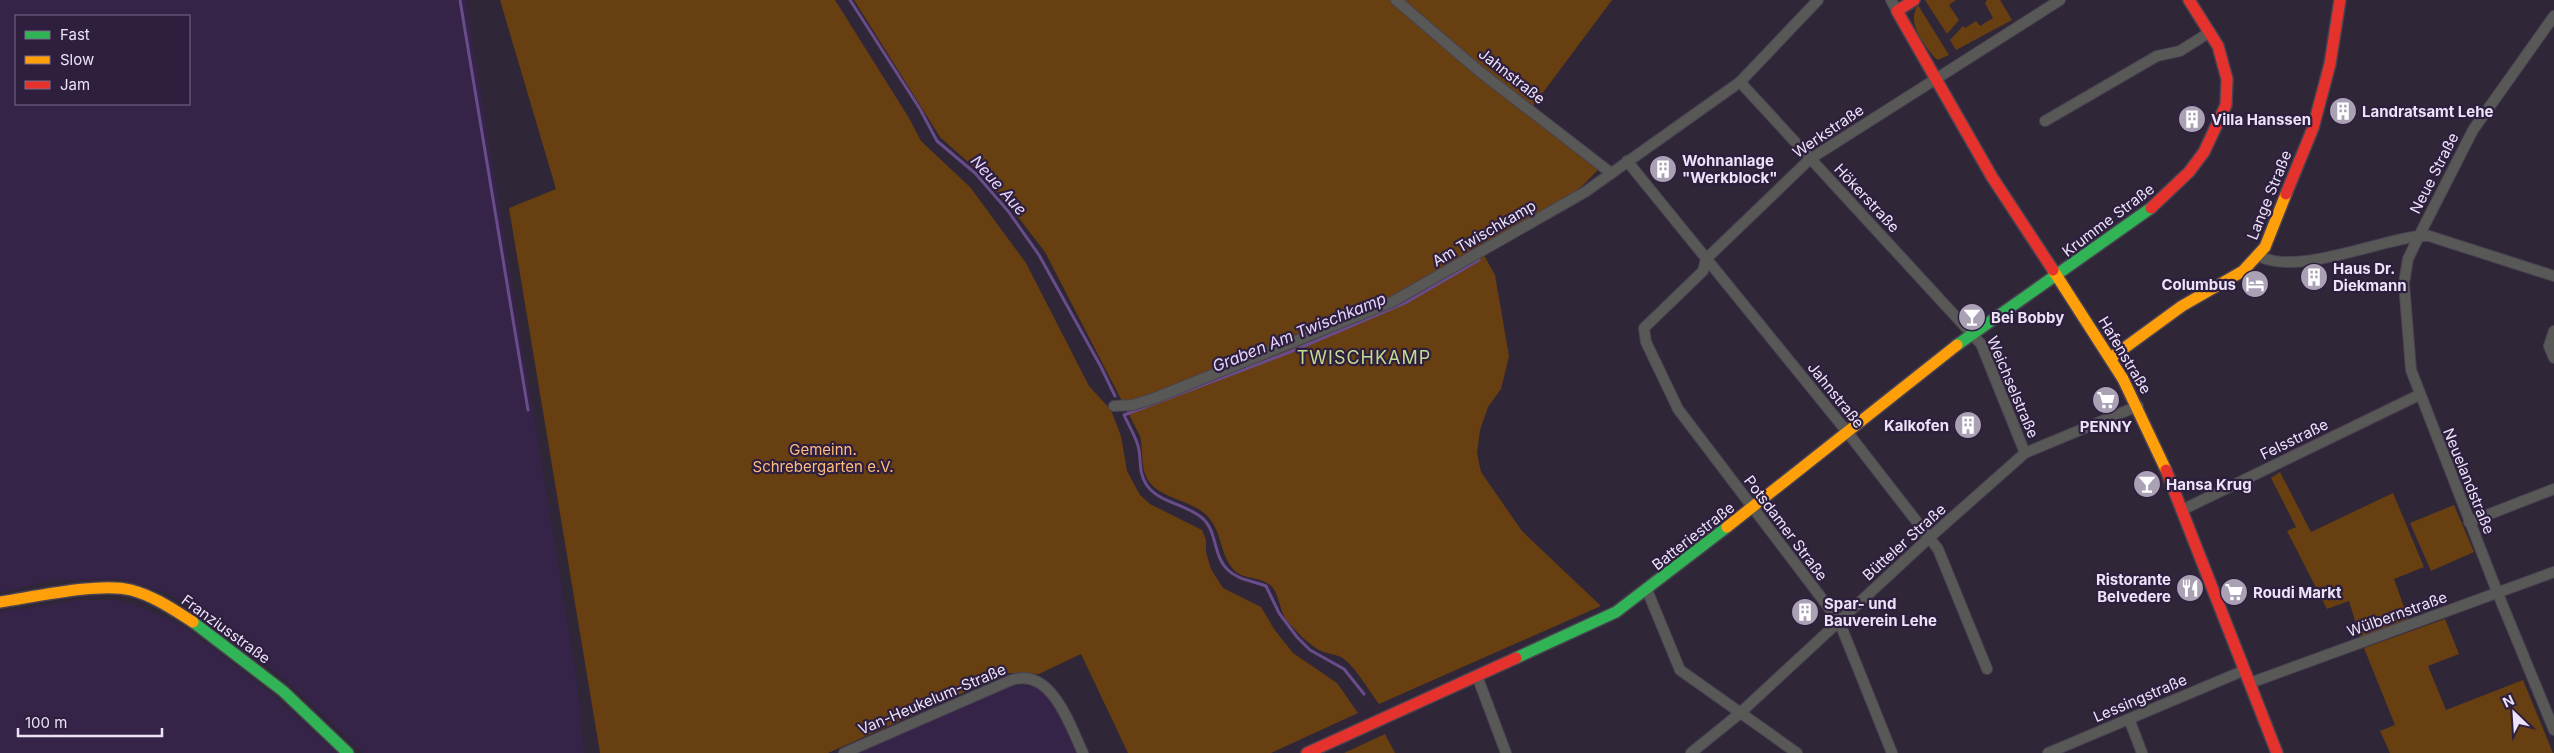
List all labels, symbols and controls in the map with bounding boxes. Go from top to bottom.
legend [15,15,190,105]
text: Fast [60,25,90,44]
street label: Jahnstraße [1475,44,1549,108]
text: Slow [60,50,94,69]
text: Jam [60,75,90,94]
building icon: Landratsamt Lehe [2328,96,2358,126]
street label: Werkstraße [1789,100,1867,162]
place label: Landratsamt Lehe [2362,102,2494,121]
building icon: Villa Hanssen [2177,104,2207,134]
place label: Villa Hanssen [2211,110,2311,129]
street label: Neue Straße [2405,129,2463,217]
street label: Lange Straße [2242,148,2296,242]
water label: Neue Aue [967,151,1031,219]
place label: Wohnanlage "Werkblock" [1682,151,1778,187]
building icon: Wohnanlage "Werkblock" [1648,154,1678,184]
street label: Hökerstraße [1830,160,1904,236]
street label: Krumme Straße [2058,179,2158,261]
street label: Am Twischkamp [1429,196,1539,270]
place label: Haus Dr. Diekmann [2333,259,2407,295]
building icon: Haus Dr. Diekmann [2299,262,2329,292]
hotel icon: Columbus [2240,269,2270,299]
place label: Columbus [2161,275,2236,294]
water label: Graben Am Twischkamp [1209,288,1389,376]
bar icon: Bei Bobby [1957,302,1987,332]
place label: Bei Bobby [1991,308,2064,327]
street label: Hafenstraße [2094,313,2156,397]
street label: Weichselstraße [1983,333,2043,441]
district label: TWISCHKAMP [1297,347,1431,368]
street label: Jahnstraße [1804,358,1868,432]
supermarket icon: PENNY [2091,385,2121,415]
building icon: Kalkofen [1953,410,1983,440]
street label: Felsstraße [2257,414,2331,464]
place label: Kalkofen [1884,416,1949,435]
place label: PENNY [2080,417,2132,436]
street label: Neuelandstraße [2439,425,2499,537]
park label: Gemeinn. Schrebergarten e.V. [753,440,893,476]
bar icon: Hansa Krug [2132,469,2162,499]
street label: Potsdamer Straße [1740,472,1832,584]
place label: Hansa Krug [2166,475,2252,494]
street label: Batteriestraße [1648,498,1738,574]
street label: Bütteler Straße [1858,500,1950,584]
place label: Ristorante Belvedere [2096,570,2171,606]
restaurant icon: Ristorante Belvedere [2175,573,2205,603]
supermarket icon: Roudi Markt [2219,577,2249,607]
place label: Roudi Markt [2253,583,2342,602]
street label: Wülbernstraße [2344,587,2450,641]
street label: Franziusstraße [178,590,274,668]
place label: Spar- und Bauverein Lehe [1824,594,1937,630]
building icon: Spar- und Bauverein Lehe [1790,597,1820,627]
street label: Van-Heukelum-Straße [855,659,1009,739]
street label: Lessingstraße [2090,670,2190,726]
north arrow [2489,688,2539,738]
text: N [2500,691,2517,711]
scale bar [18,706,161,738]
text: 100 m [25,713,67,732]

